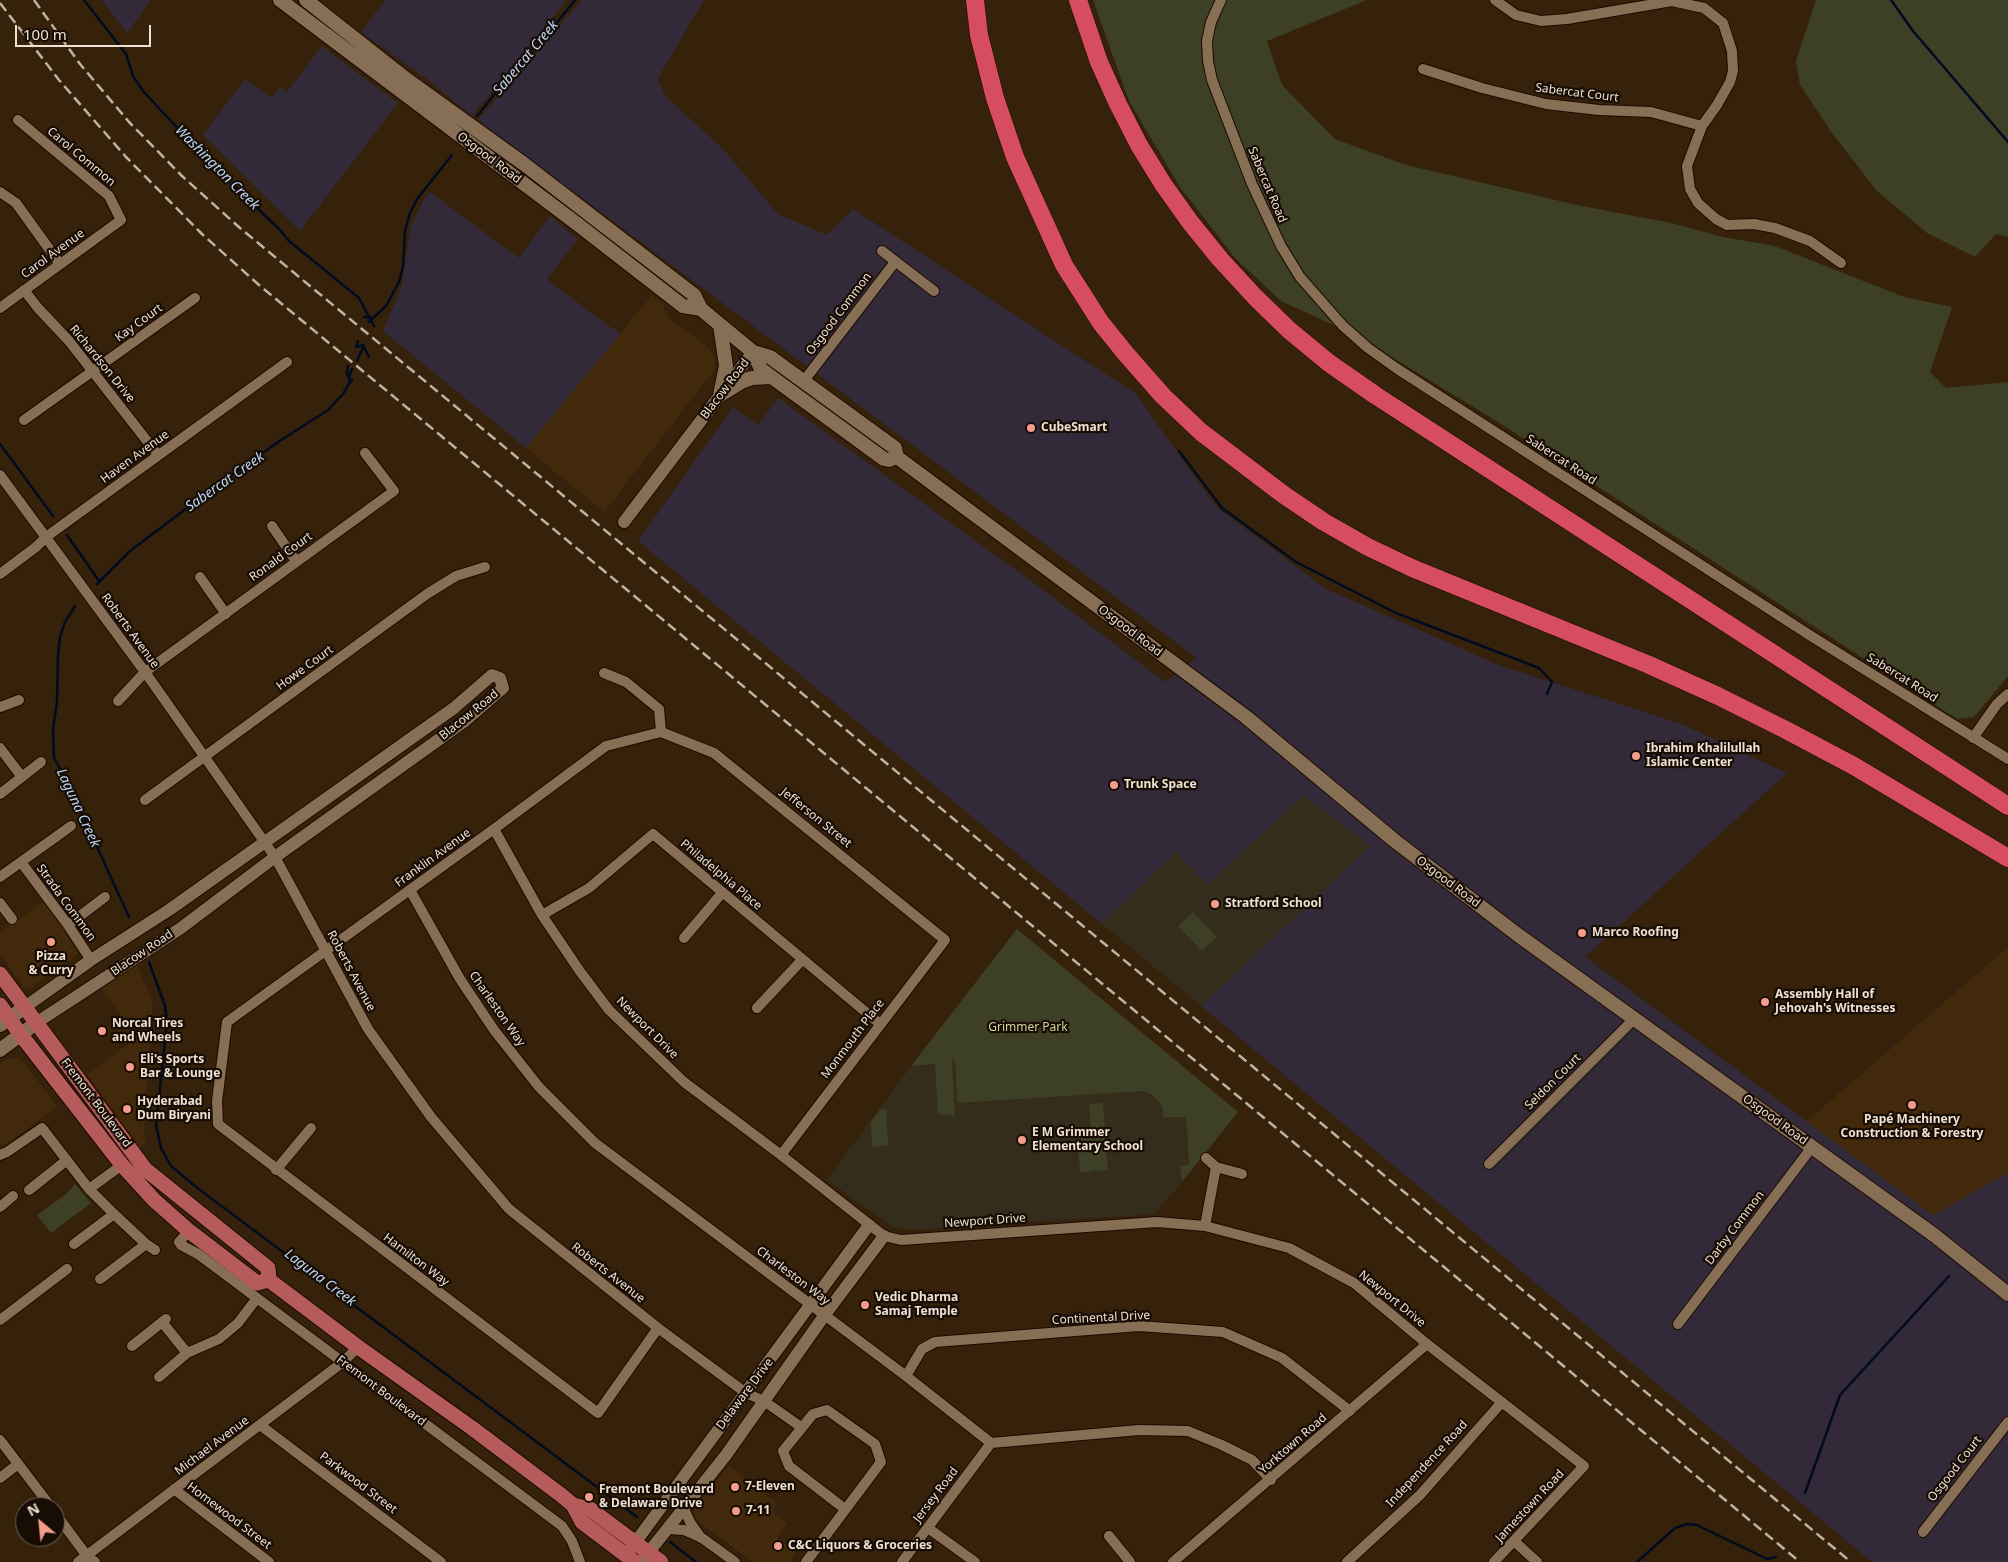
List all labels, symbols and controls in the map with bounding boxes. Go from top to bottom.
scale bar [18,15,154,47]
water label: Sabercat Creek [490,17,562,99]
text: 100 m [23,24,67,44]
street label: Sabercat Court [1535,81,1619,105]
water label: Washington Creek [171,122,263,214]
street label: Carol Common [44,124,118,190]
street label: Osgood Road [454,129,524,187]
street label: Sabercat Road [1245,145,1289,225]
street label: Carol Avenue [19,226,87,282]
street label: Osgood Common [803,270,875,358]
street label: Kay Court [113,301,165,345]
street label: Richardson Drive [66,322,138,406]
street label: Blacow Road [698,356,752,422]
place label: CubeSmart [1041,421,1107,435]
marker: CubeSmart [1025,422,1037,434]
street label: Haven Avenue [98,427,172,487]
street label: Sabercat Road [1523,432,1599,488]
water label: Sabercat Creek [182,449,268,515]
street label: Ronald Court [247,529,315,585]
street label: Roberts Avenue [98,591,162,671]
street label: Osgood Road [1095,602,1165,660]
street label: Howe Court [274,643,336,693]
street label: Sabercat Road [1864,650,1940,706]
street label: Blacow Road [437,687,501,743]
place label: Ibrahim Khalilullah Islamic Center [1646,742,1760,770]
marker: Ibrahim Khalilullah Islamic Center [1630,750,1642,762]
water label: Laguna Creek [52,766,104,850]
place label: Trunk Space [1124,778,1197,792]
marker: Trunk Space [1108,779,1120,791]
street label: Jefferson Street [778,785,854,851]
street label: Franklin Avenue [392,826,474,890]
street label: Philadelphia Place [677,837,765,913]
street label: Osgood Road [1413,853,1483,911]
street label: Strada Common [33,862,99,944]
place label: Stratford School [1225,897,1321,911]
marker: Stratford School [1209,898,1221,910]
place label: Marco Roofing [1592,926,1679,940]
street label: Blacow Road [108,927,176,979]
marker: Marco Roofing [1576,927,1588,939]
street label: Roberts Avenue [324,928,378,1014]
marker: Pizza & Curry [45,936,57,948]
place label: Pizza & Curry [28,950,74,978]
street label: Charleston Way [466,969,528,1049]
place label: Assembly Hall of Jehovah's Witnesses [1775,988,1895,1016]
street label: Newport Drive [613,994,681,1062]
street label: Monmouth Place [818,996,888,1082]
marker: Assembly Hall of Jehovah's Witnesses [1759,996,1771,1008]
place label: Norcal Tires and Wheels [112,1017,183,1045]
park label: Grimmer Park [988,1021,1068,1035]
marker: Norcal Tires and Wheels [96,1025,108,1037]
street label: Seldon Court [1522,1051,1584,1113]
place label: Eli's Sports Bar & Lounge [140,1053,220,1081]
street label: Fremont Boulevard [58,1056,134,1150]
marker: Eli's Sports Bar & Lounge [124,1061,136,1073]
street label: Osgood Road [1740,1092,1810,1148]
place label: Hyderabad Dum Biryani [137,1095,211,1123]
marker: Papé Machinery Construction & Forestry [1906,1099,1918,1111]
marker: Hyderabad Dum Biryani [121,1103,133,1115]
place label: Papé Machinery Construction & Forestry [1841,1113,1983,1141]
place label: E M Grimmer Elementary School [1032,1126,1143,1154]
marker: E M Grimmer Elementary School [1016,1134,1028,1146]
street label: Darby Common [1703,1188,1767,1268]
street label: Newport Drive [944,1211,1026,1231]
street label: Hamilton Way [380,1230,452,1290]
street label: Roberts Avenue [568,1240,648,1306]
street label: Charleston Way [753,1244,833,1308]
water label: Laguna Creek [281,1246,359,1310]
street label: Newport Drive [1356,1268,1428,1330]
place label: Vedic Dharma Samaj Temple [875,1291,958,1319]
marker: Vedic Dharma Samaj Temple [859,1299,871,1311]
street label: Continental Drive [1052,1308,1150,1328]
street label: Fremont Boulevard [334,1353,428,1429]
street label: Delaware Drive [713,1355,777,1433]
street label: Yorktown Road [1256,1411,1330,1477]
street label: Michael Avenue [172,1413,252,1479]
street label: Independence Road [1383,1418,1471,1510]
street label: Osgood Court [1925,1433,1985,1505]
street label: Parkwood Street [316,1449,400,1517]
street label: Jersey Road [911,1465,961,1525]
street label: Jamestown Road [1493,1467,1567,1545]
street label: Homewood Street [184,1480,274,1552]
place label: 7-Eleven [745,1480,795,1494]
marker: 7-Eleven [729,1481,741,1493]
place label: Fremont Boulevard & Delaware Drive [599,1483,714,1511]
marker: Fremont Boulevard & Delaware Drive [583,1491,595,1503]
north arrow [15,1497,65,1547]
text: N [24,1498,43,1520]
place label: 7-11 [746,1504,770,1518]
marker: 7-11 [730,1505,742,1517]
place label: C&C Liquors & Groceries [788,1539,932,1553]
marker: C&C Liquors & Groceries [772,1540,784,1552]

